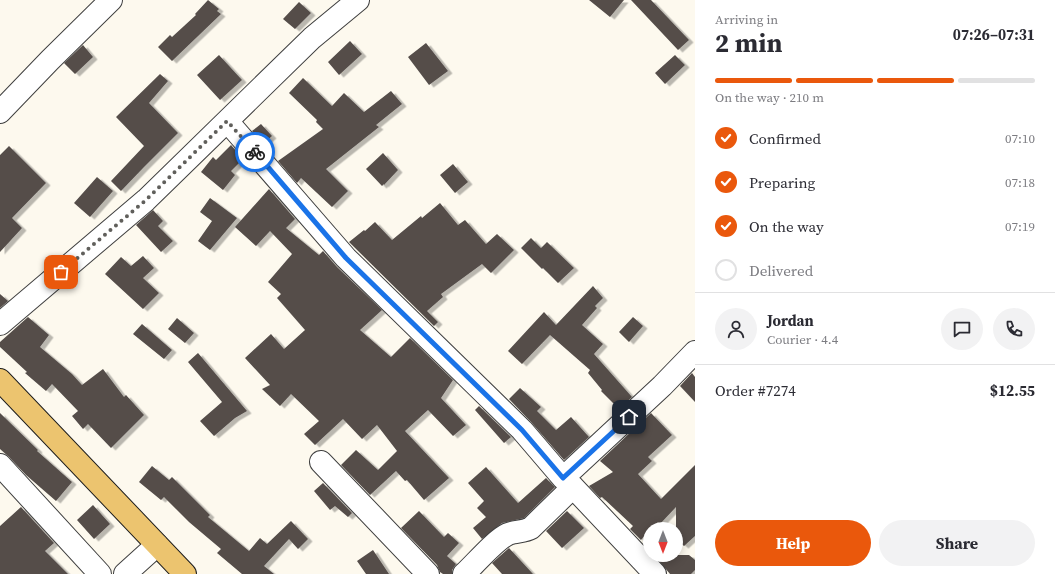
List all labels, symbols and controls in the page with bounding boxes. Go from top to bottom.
text: Arriving in [715,11,778,28]
text: 07:26–07:31 [953,24,1035,45]
text: 2 min [715,25,782,61]
text: On the way · 210 m [715,89,824,106]
icon: check [715,127,737,149]
text: Confirmed [749,128,821,149]
text: 07:10 [1005,130,1035,147]
courier [235,132,275,172]
icon: bike [244,141,266,163]
icon: check [715,171,737,193]
text: Preparing [749,172,815,193]
text: 07:18 [1005,174,1035,191]
icon: check [715,215,737,237]
text: On the way [749,216,824,237]
text: 07:19 [1005,218,1035,235]
pin [44,255,78,289]
text: Delivered [749,260,813,281]
icon: bag [50,261,72,283]
button: person [715,308,757,350]
button: chat [941,308,983,350]
button: phone [993,308,1035,350]
text: Jordan [767,310,814,331]
text: Courier · 4.4 [767,331,838,348]
text: Order #7274 [715,380,796,401]
text: $12.55 [990,380,1035,401]
pin [612,400,646,434]
icon: home [618,406,640,428]
button: Help [715,520,871,566]
button: Share [879,520,1035,566]
north arrow [643,522,683,562]
map controls [643,522,683,562]

